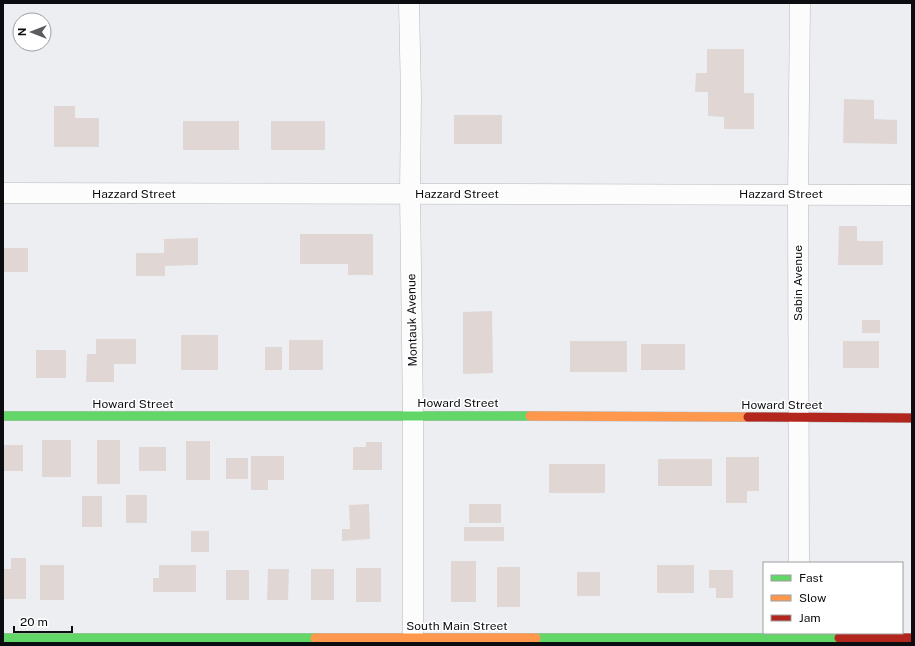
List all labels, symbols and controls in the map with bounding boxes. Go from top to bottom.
north arrow [12,12,52,52]
text: N [16,28,28,36]
street label: Hazzard Street [92,187,176,201]
street label: Hazzard Street [415,187,499,201]
street label: Hazzard Street [739,187,823,201]
street label: Sabin Avenue [791,245,805,321]
street label: Montauk Avenue [404,273,420,367]
street label: Howard Street [417,396,499,410]
street label: Howard Street [92,397,174,411]
street label: Howard Street [741,398,823,412]
legend [763,562,903,634]
text: Fast [799,571,824,585]
text: Slow [799,591,827,605]
scale bar [14,608,72,634]
text: Jam [799,611,821,625]
text: 20 m [20,615,48,629]
street label: South Main Street [406,619,508,633]

